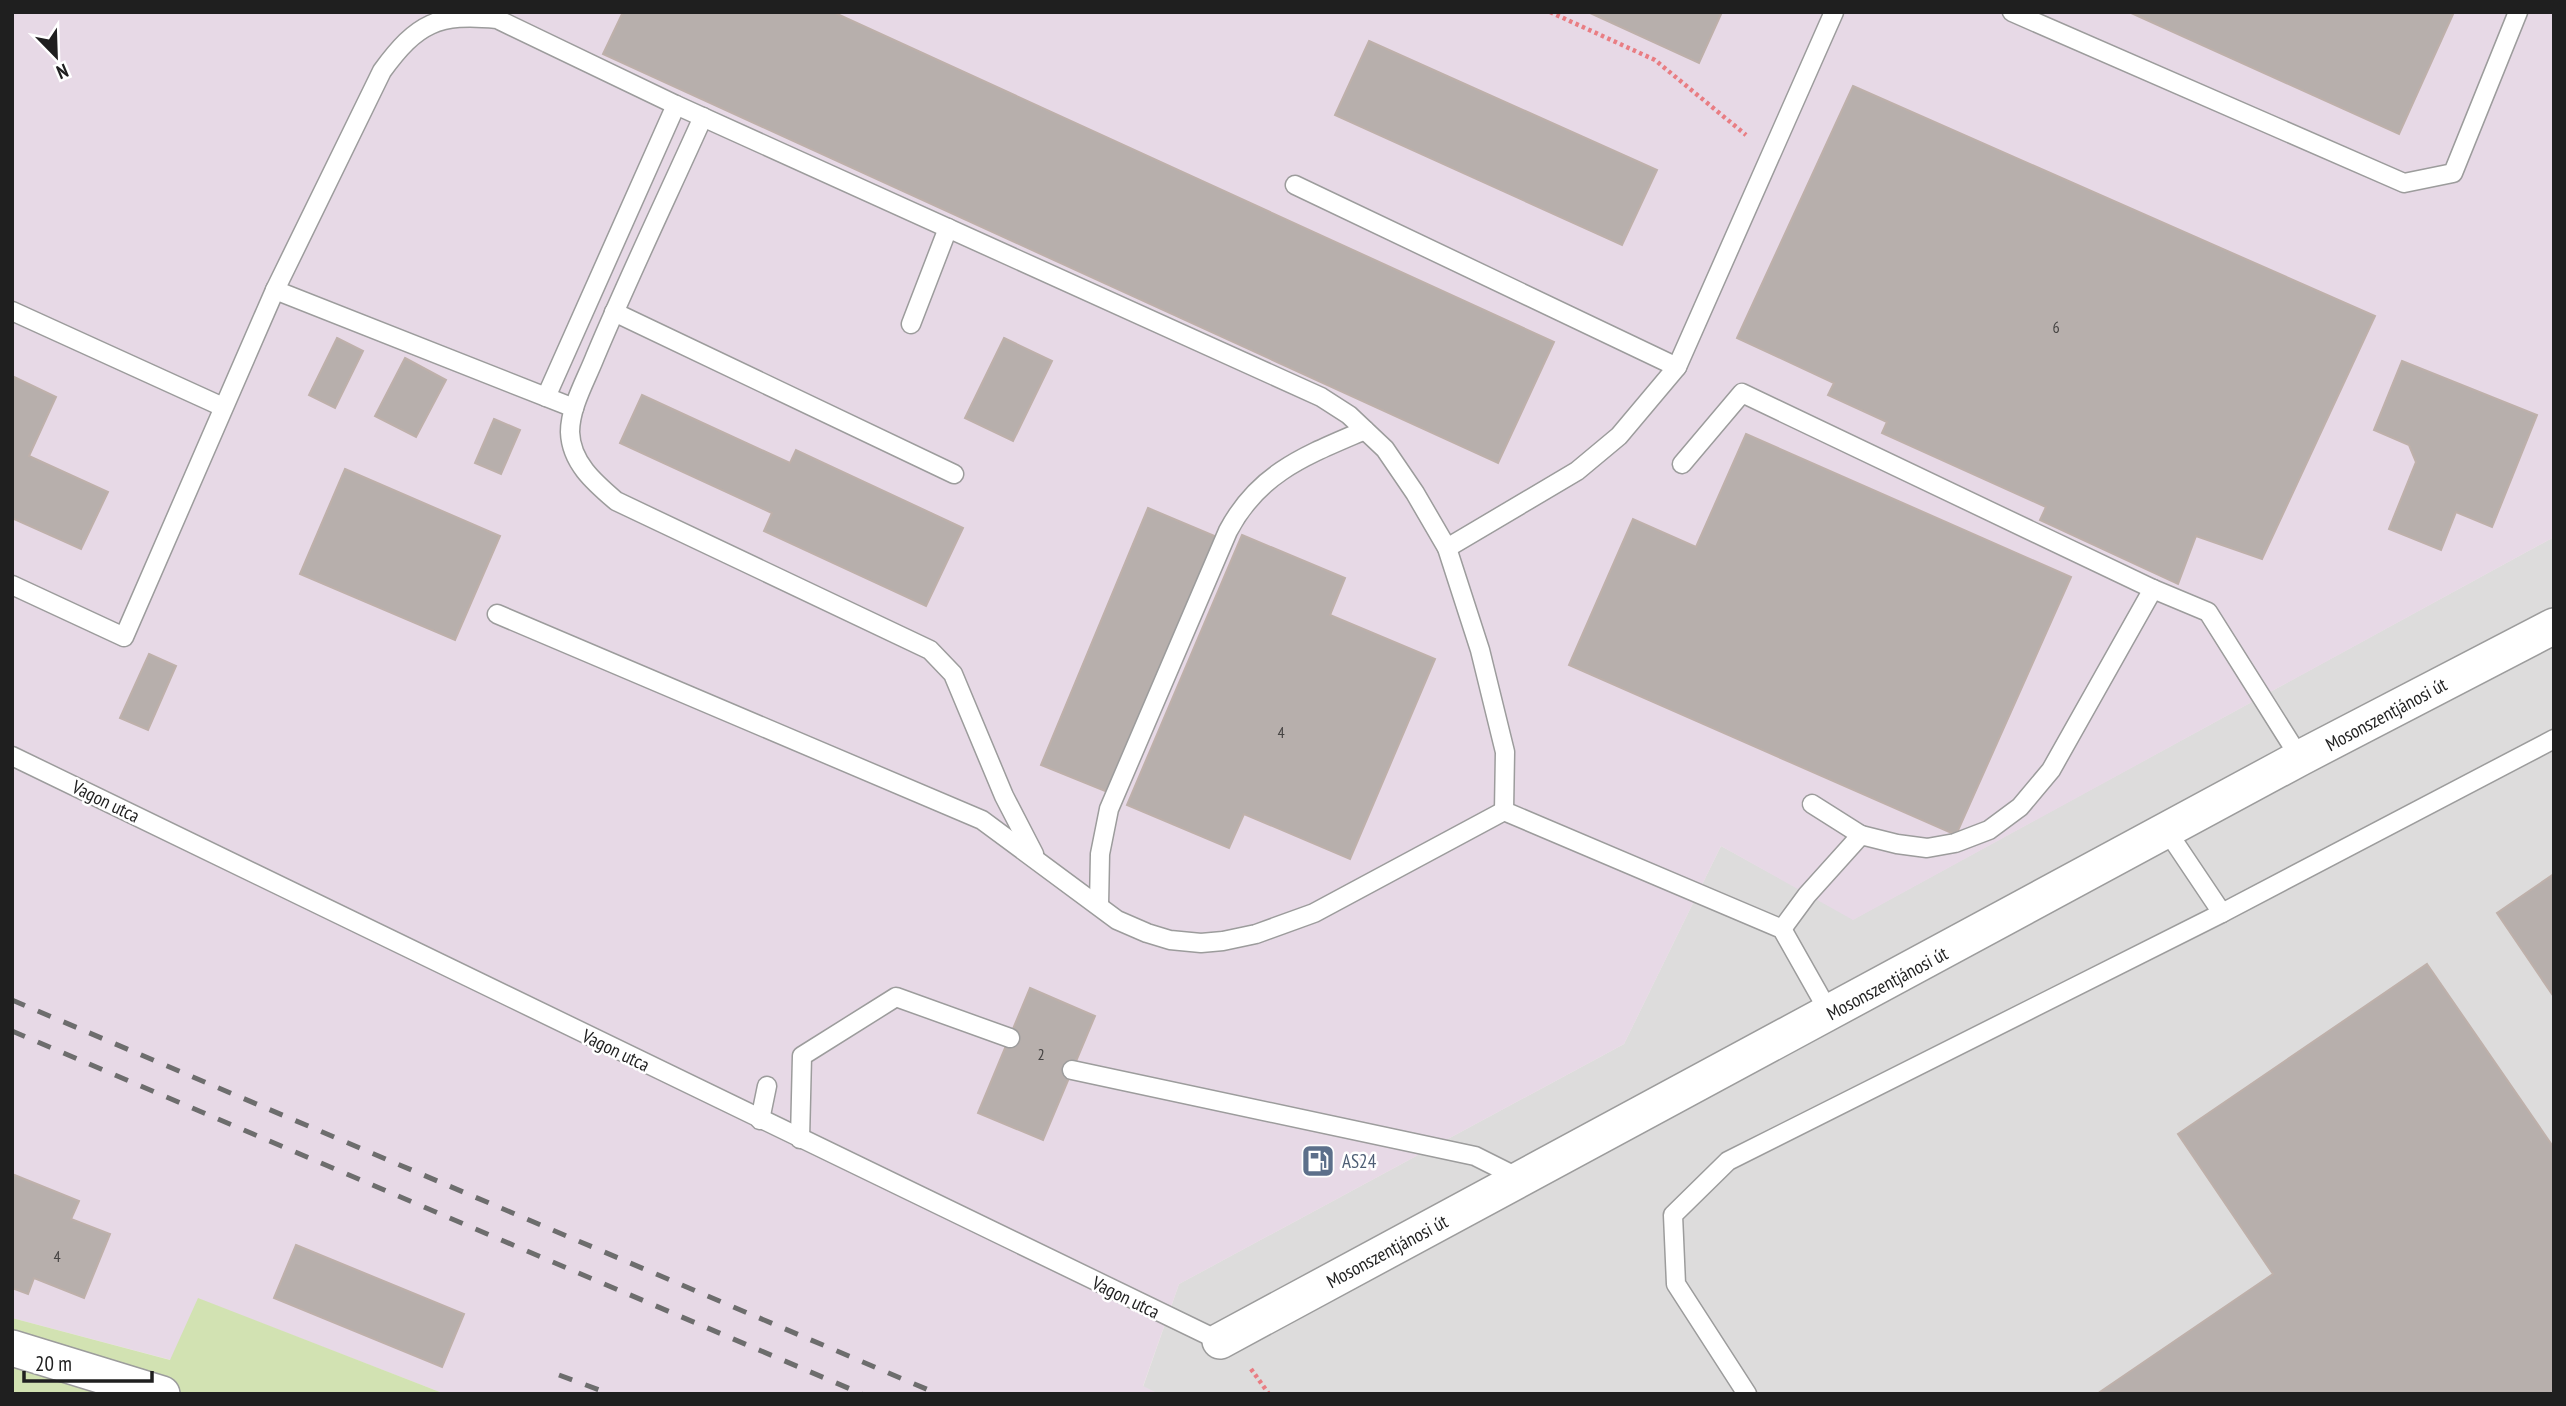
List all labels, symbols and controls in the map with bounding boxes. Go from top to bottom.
north arrow [21,21,91,91]
text: N [53,59,72,85]
house number: 6 [2052,317,2060,337]
street label: Mosonszentjánosi út [2321,672,2451,756]
house number: 4 [1277,722,1285,742]
street label: Vagon utca [67,774,144,828]
street label: Mosonszentjánosi út [1822,941,1952,1025]
street label: Vagon utca [577,1023,654,1077]
house number: 2 [1037,1044,1045,1064]
fuel station icon: AS24 [1299,1142,1337,1180]
place label: AS24 [1342,1149,1377,1173]
street label: Mosonszentjánosi út [1322,1209,1452,1293]
house number: 4 [53,1246,61,1266]
street label: Vagon utca [1087,1270,1164,1324]
scale bar [24,1340,152,1384]
text: 20 m [35,1350,72,1377]

